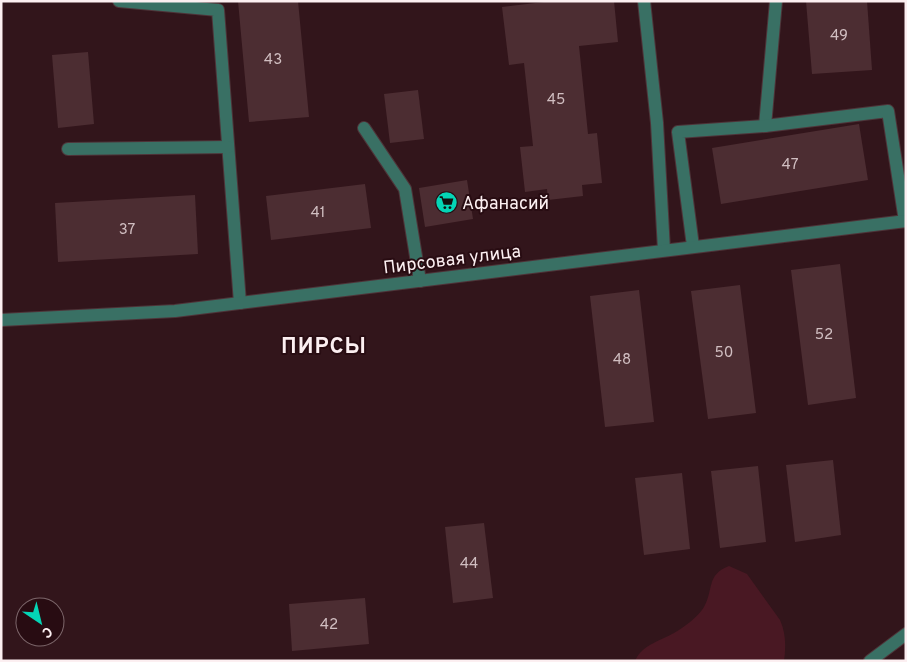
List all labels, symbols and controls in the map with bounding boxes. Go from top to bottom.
house number: 49 [830,27,848,46]
house number: 43 [264,51,282,70]
house number: 45 [547,91,565,110]
house number: 47 [782,156,799,175]
supermarket icon: Афанасий [434,191,458,215]
place label: Афанасий [462,193,549,216]
house number: 41 [311,204,325,223]
house number: 37 [119,221,136,240]
street label: Пирсовая улица [382,241,522,280]
house number: 52 [815,326,833,345]
district label: ПИРСЫ [281,334,367,361]
house number: 50 [715,344,733,363]
house number: 48 [613,351,631,370]
house number: 44 [460,555,478,574]
north arrow [15,597,65,647]
house number: 42 [320,616,338,635]
text: С [38,622,55,641]

